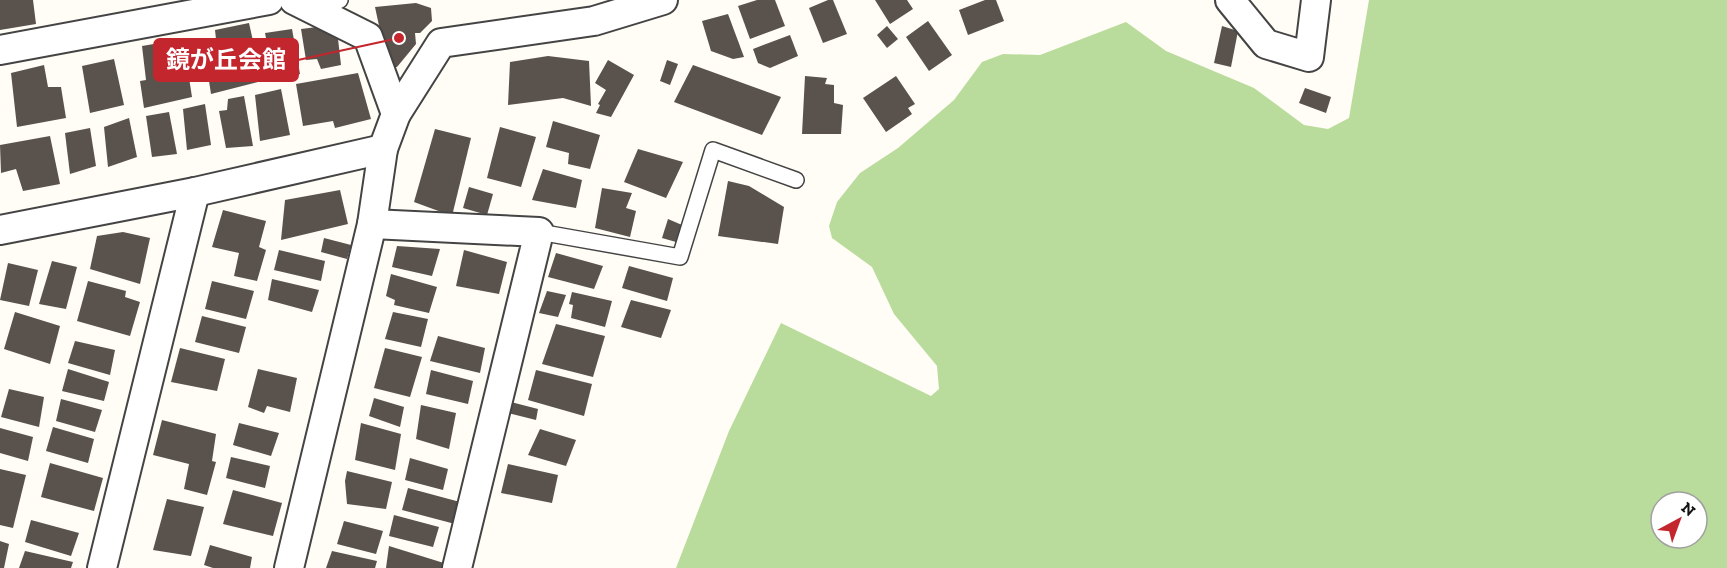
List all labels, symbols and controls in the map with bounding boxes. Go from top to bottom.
callout: 鏡が丘会館 [154,39,298,81]
text: 鏡が丘会館 [166,45,286,74]
north arrow [1649,490,1709,550]
text: N [1678,498,1699,520]

